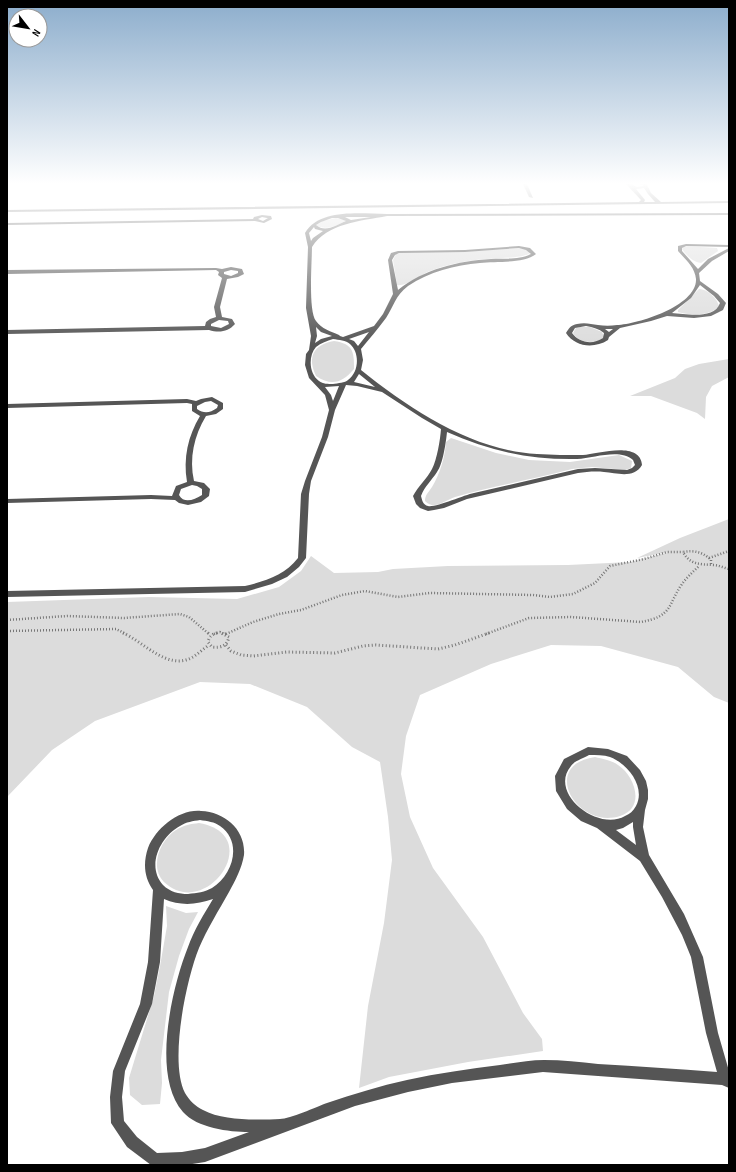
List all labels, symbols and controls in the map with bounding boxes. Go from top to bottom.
north arrow [8,8,48,48]
text: N [29,27,43,39]

